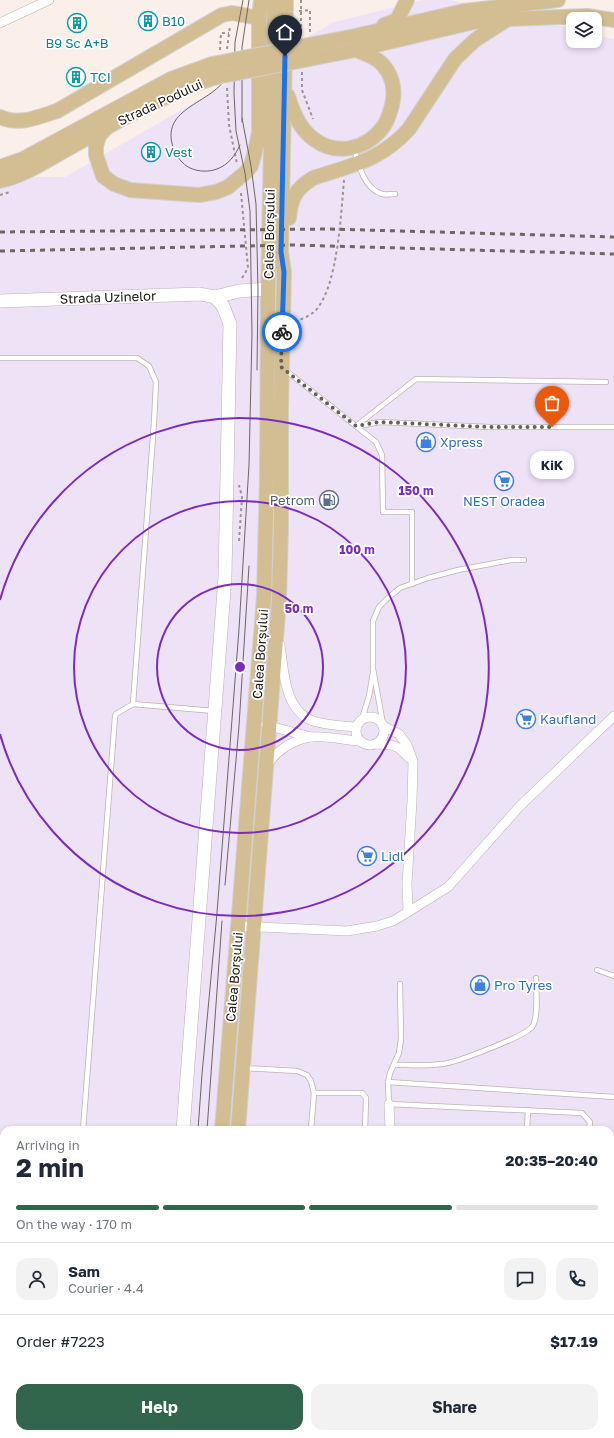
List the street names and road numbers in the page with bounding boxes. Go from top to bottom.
street label: Strada Podului [115,75,205,129]
street label: Calea Borșului [260,189,278,279]
street label: Strada Uzinelor [60,287,156,307]
street label: Calea Borșului [249,608,271,700]
street label: Calea Borșului [222,931,246,1023]

